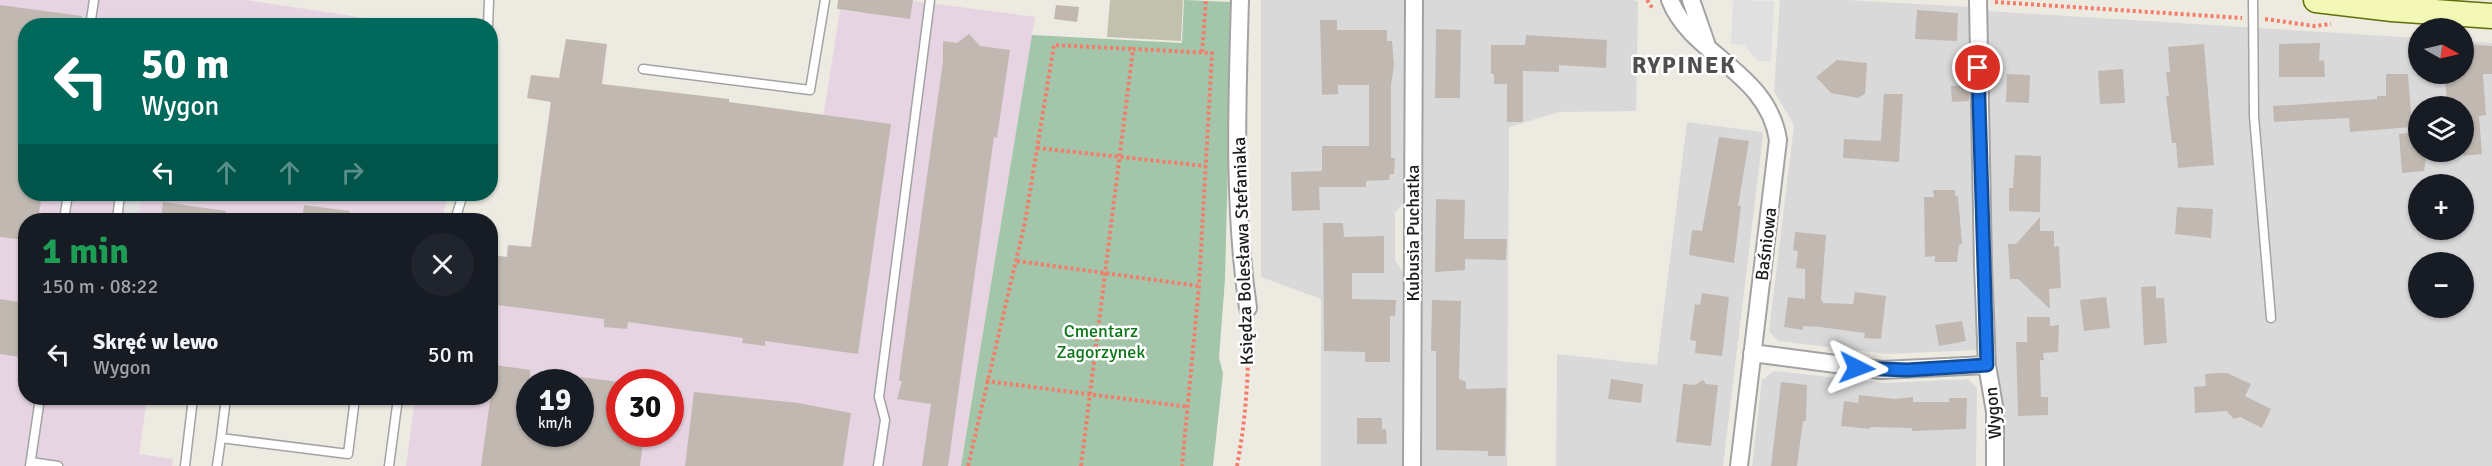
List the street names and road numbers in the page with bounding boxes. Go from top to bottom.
street label: Księdza Bolesława Stefaniaka [1228,136,1258,366]
street label: Kubusia Puchatka [1402,165,1424,301]
street label: Baśniowa [1751,206,1781,282]
street label: Wygon [1980,386,2006,440]

